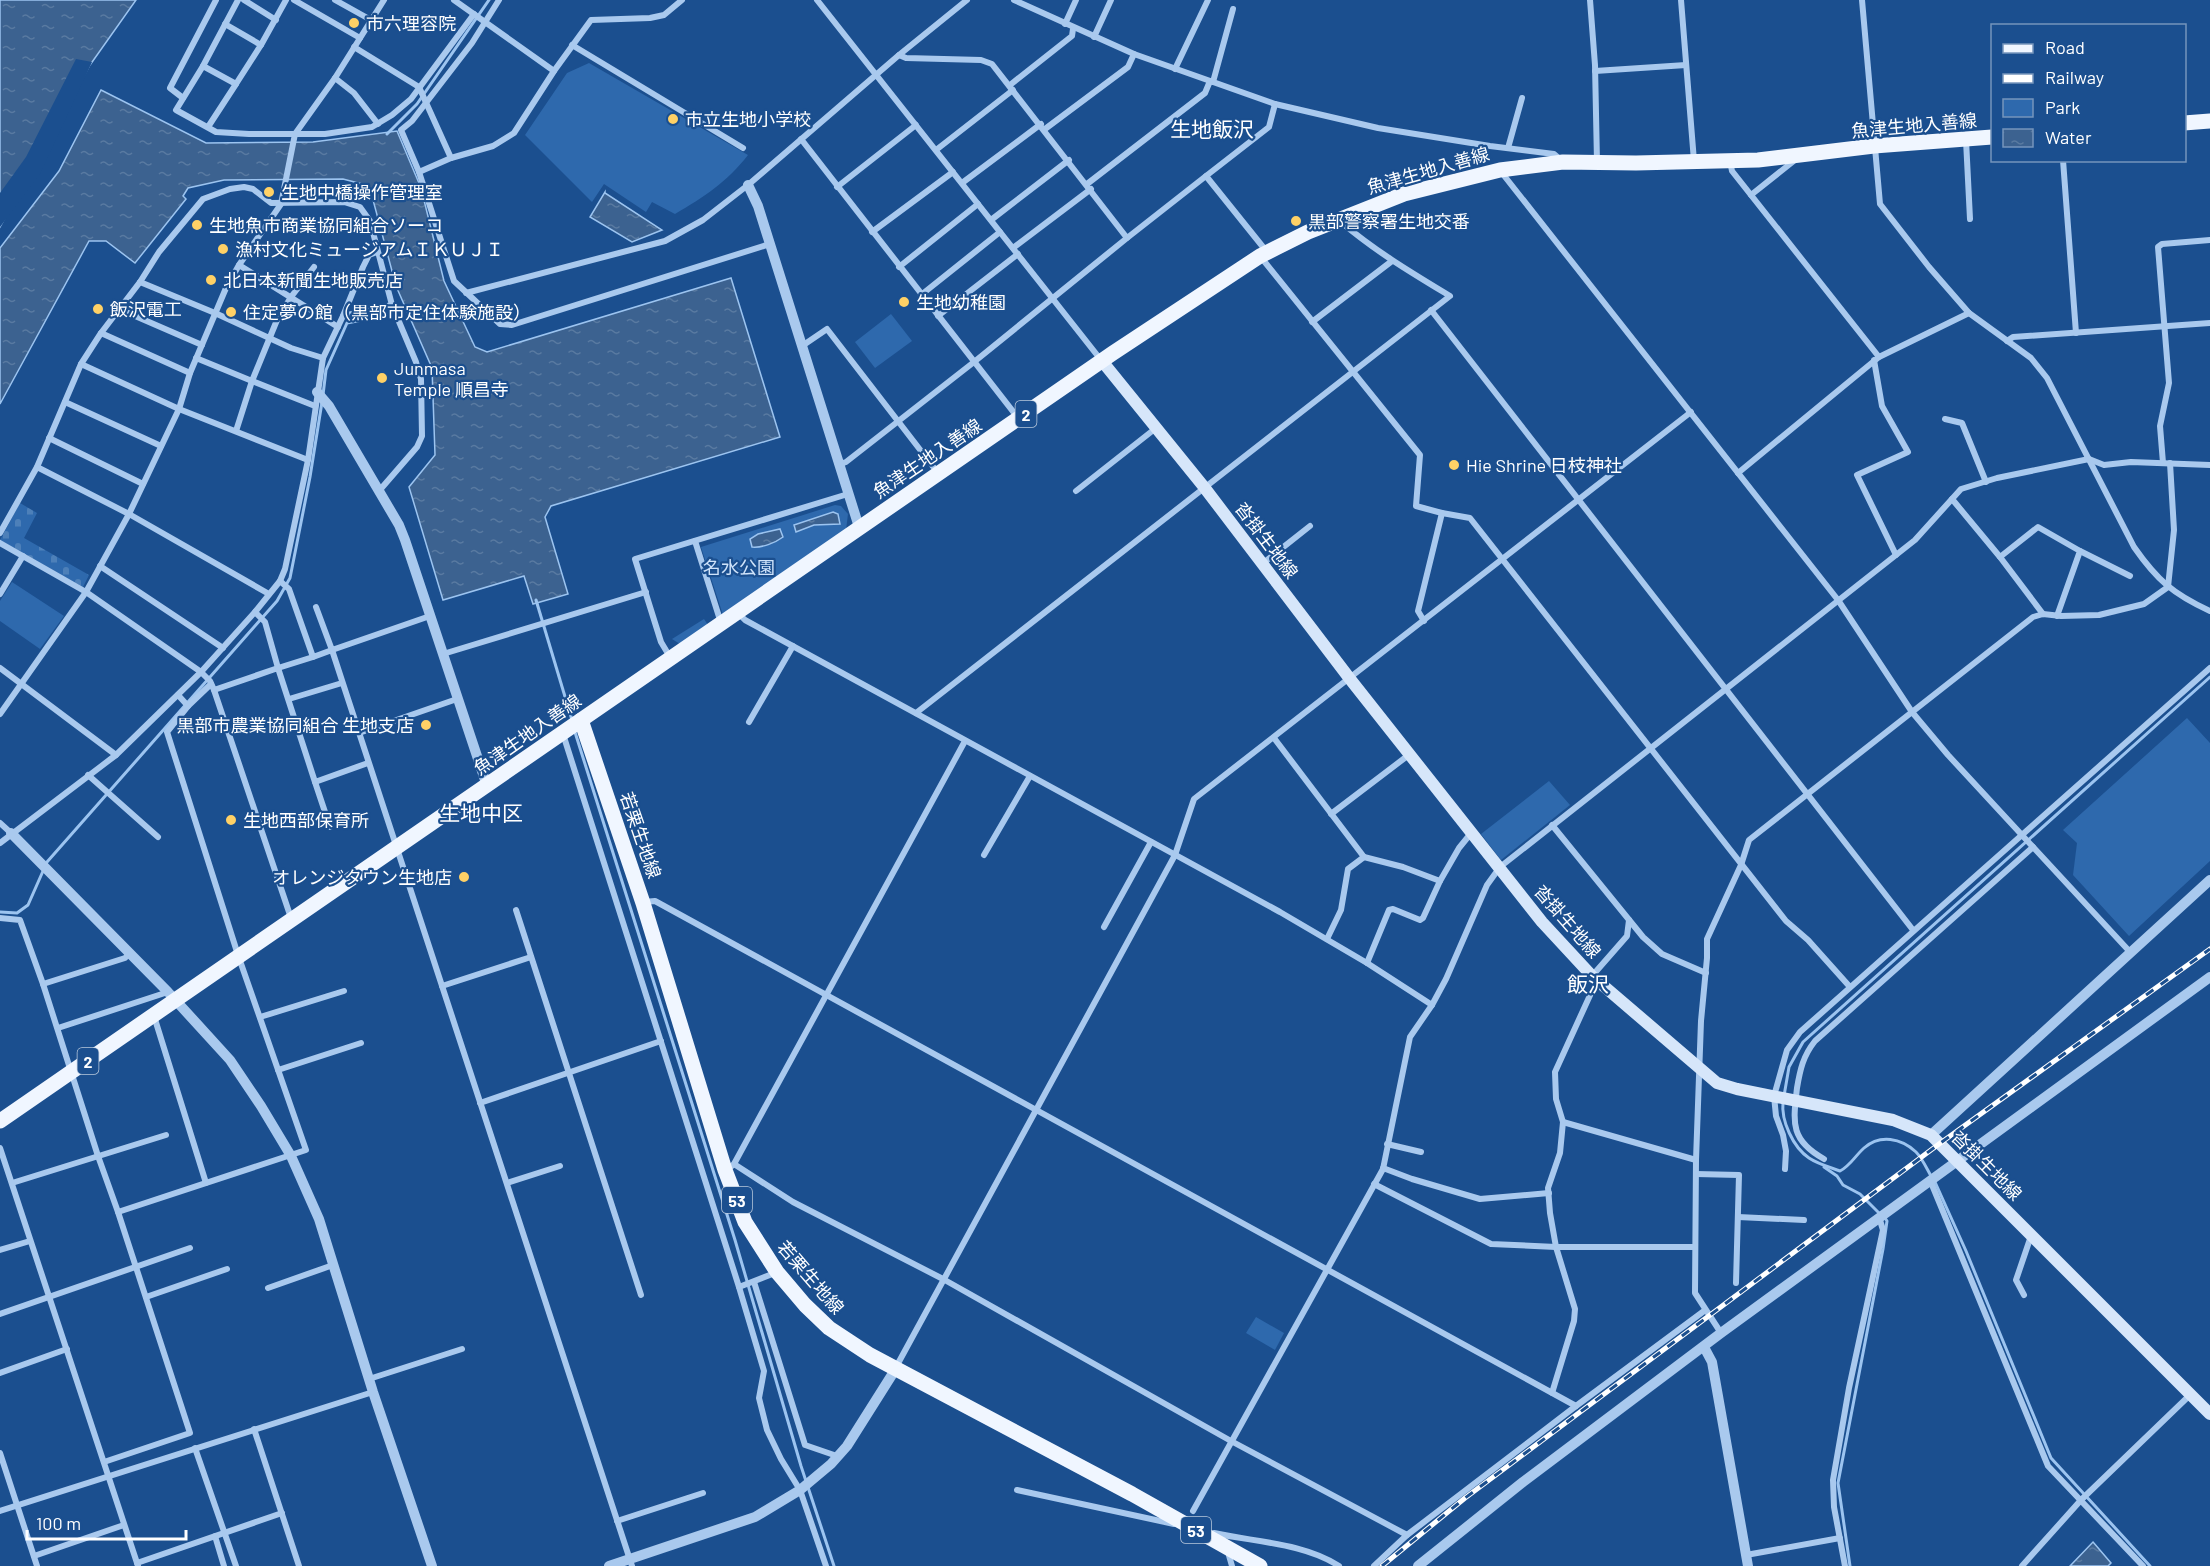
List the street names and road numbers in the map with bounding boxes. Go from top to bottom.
street label: 魚津生地入善線 [1850,109,1978,141]
street label: 魚津生地入善線 [1364,142,1492,198]
road number: 2 [1016,401,1036,427]
street label: 魚津生地入善線 [869,414,985,502]
street label: 沓掛生地線 [1231,497,1303,583]
street label: 魚津生地入善線 [469,689,585,779]
street label: 若栗生地線 [616,789,666,881]
street label: 沓掛生地線 [1530,880,1606,962]
road number: 2 [78,1048,98,1074]
street label: 沓掛生地線 [1947,1125,2027,1205]
road number: 53 [722,1187,752,1213]
street label: 若栗生地線 [773,1236,849,1318]
road number: 53 [1181,1517,1211,1543]

